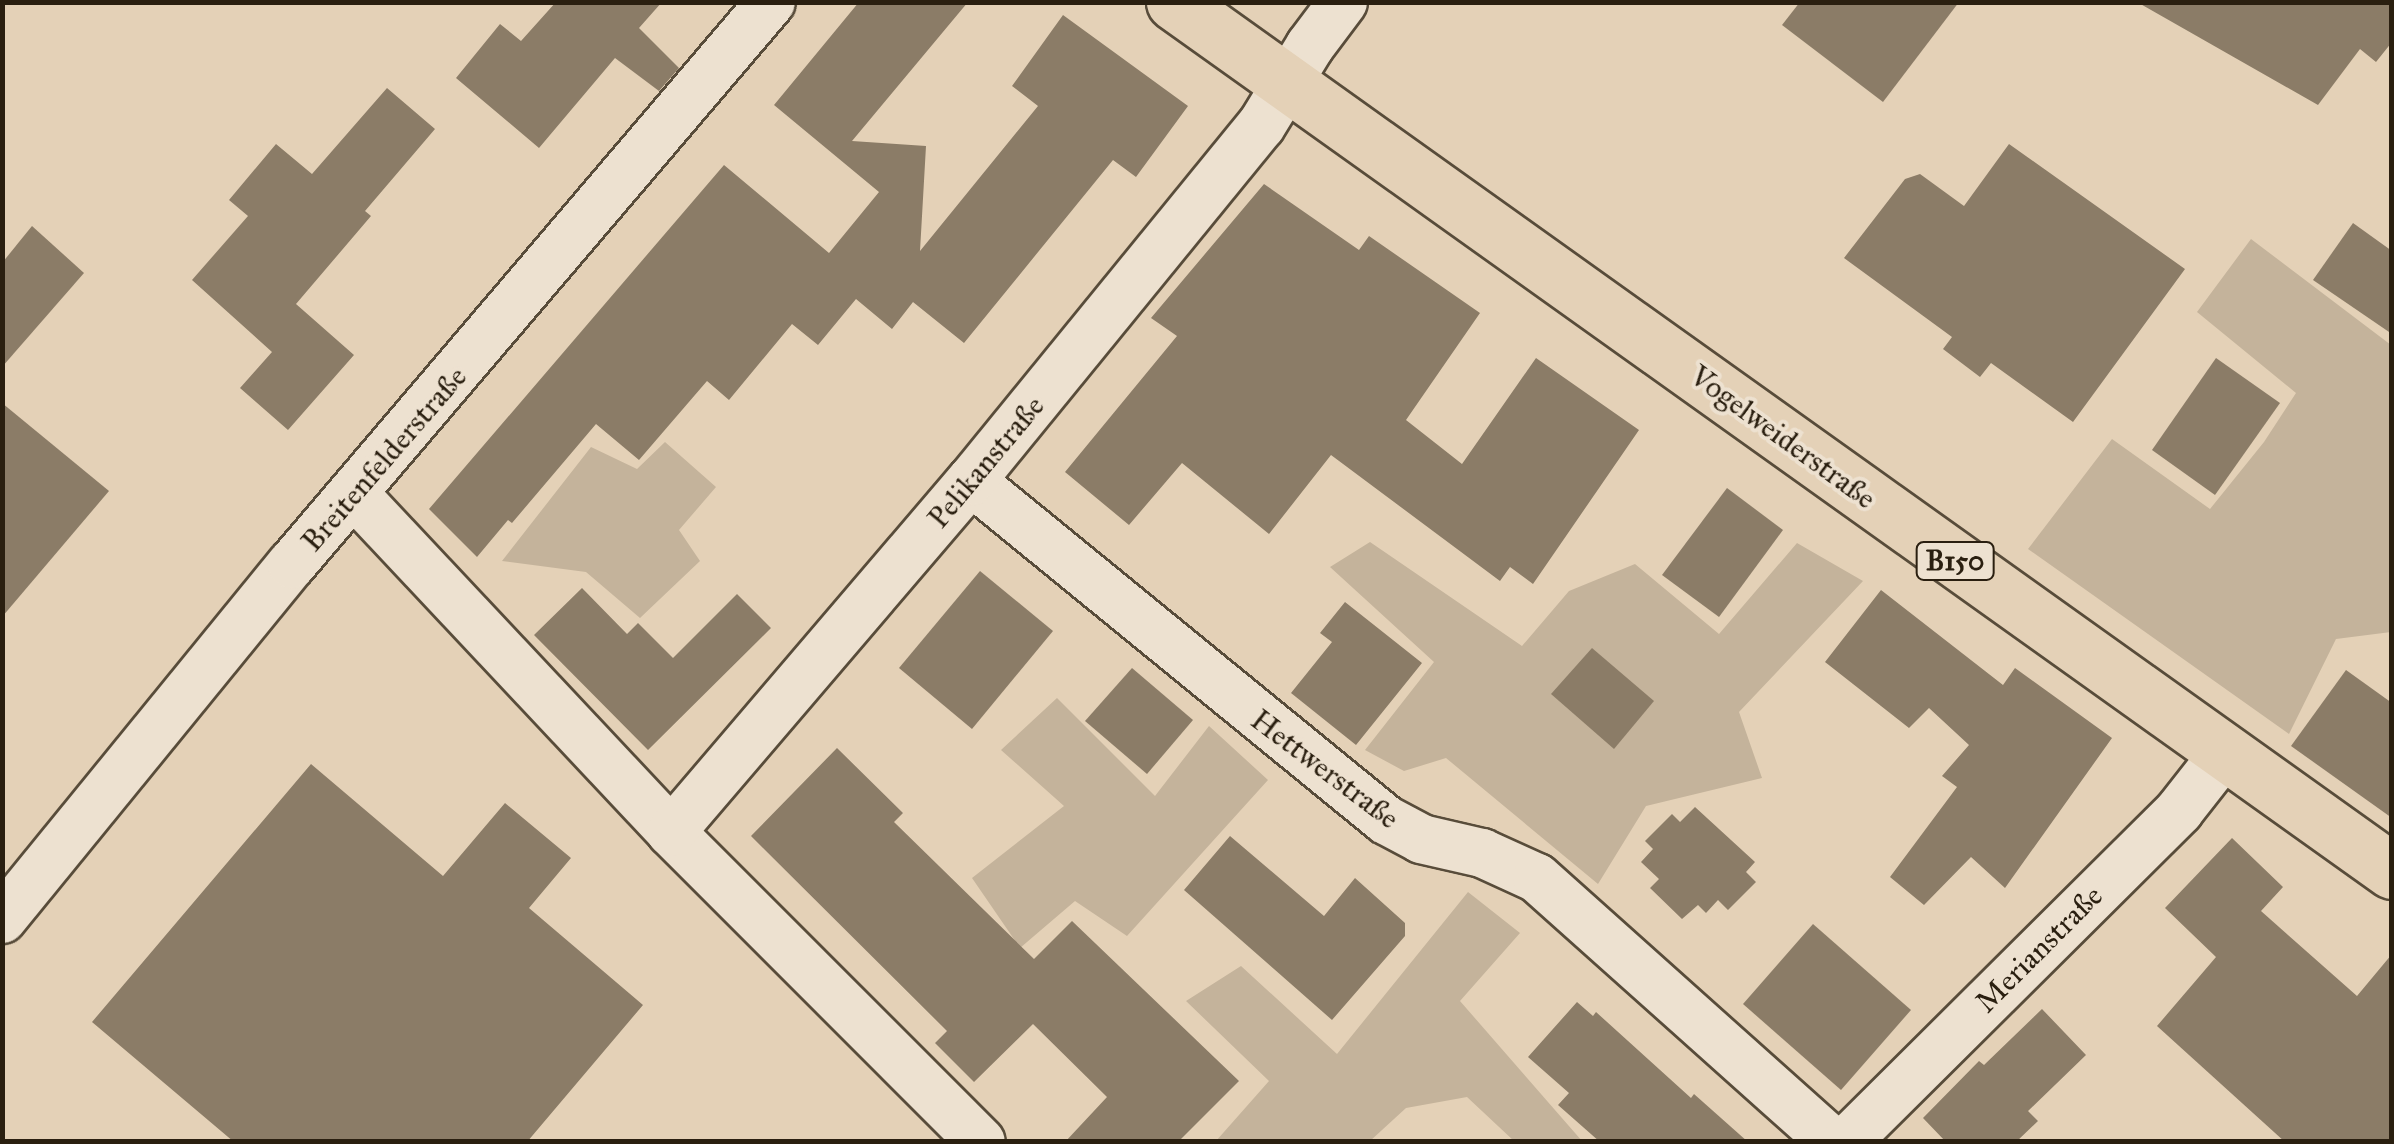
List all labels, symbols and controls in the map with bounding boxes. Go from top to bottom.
street label: Vogelweiderstraße [1683,358,1883,516]
street label: Breitenfelderstraße [294,359,474,559]
street label: Pelikanstraße [920,389,1052,535]
road number: B150 [1915,538,1995,584]
street label: Hettwerstraße [1244,702,1406,836]
street label: Merianstraße [1968,878,2110,1020]

